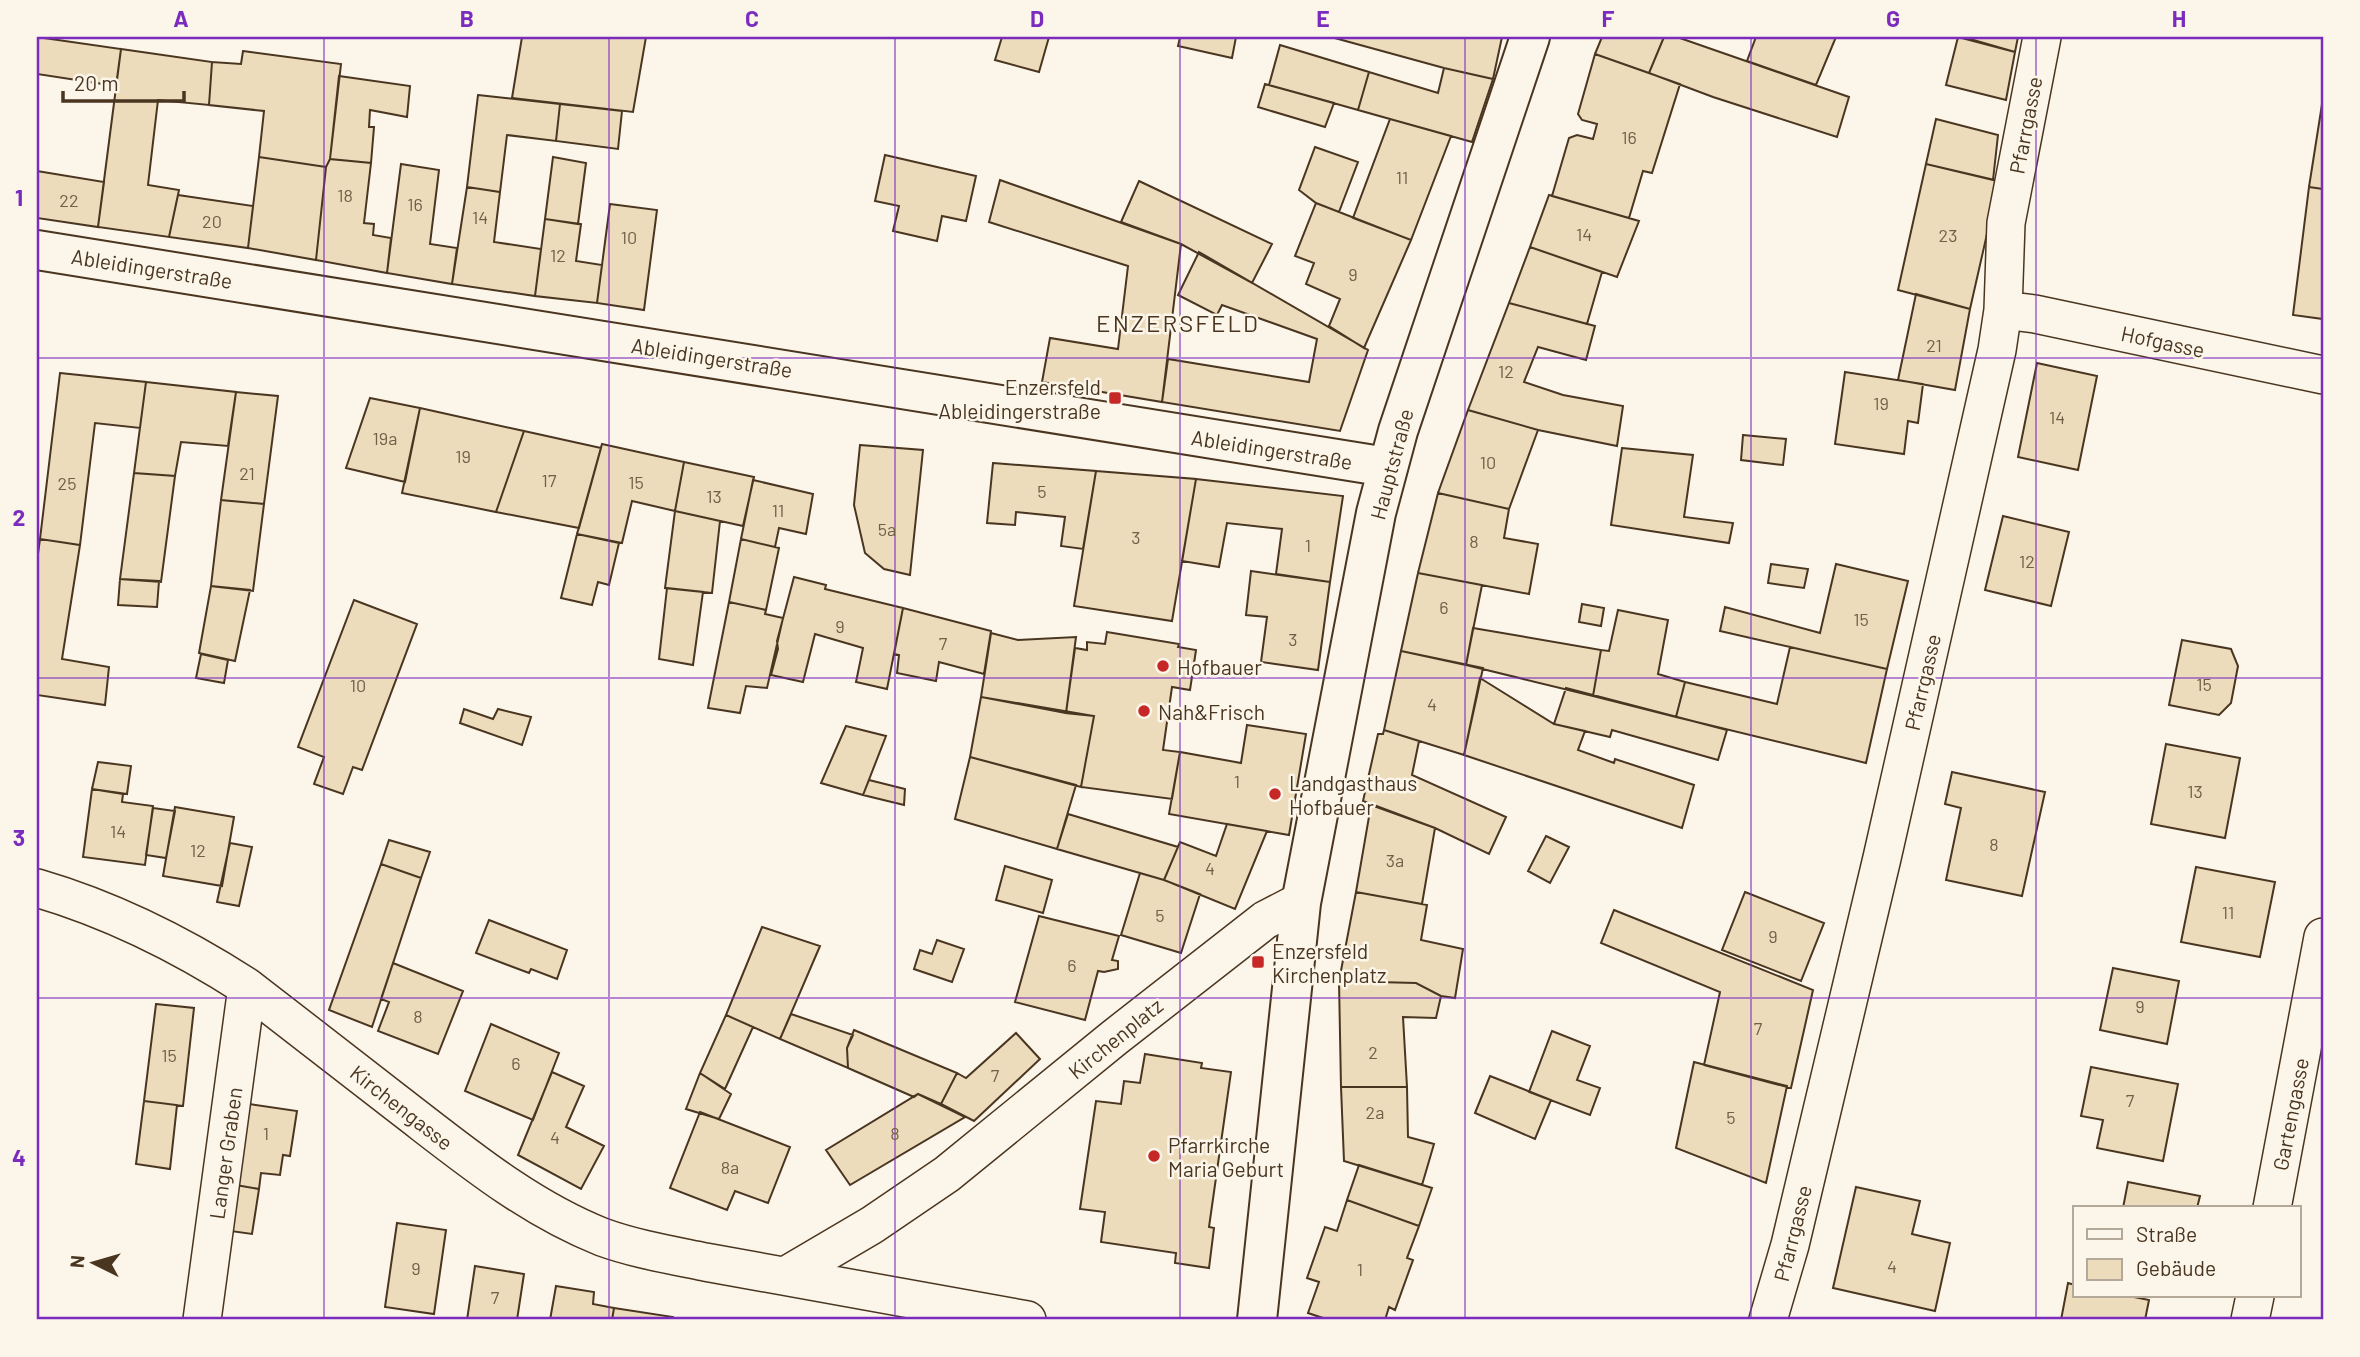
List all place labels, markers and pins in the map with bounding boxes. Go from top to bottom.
place label: Enzersfeld Ableidingerstraße [938,374,1101,423]
marker: Enzersfeld Ableidingerstraße [1107,390,1123,406]
place label: Hofbauer [1177,654,1262,679]
marker: Hofbauer [1155,658,1171,674]
place label: Nah&Frisch [1158,699,1265,724]
marker: Nah&Frisch [1136,703,1152,719]
place label: Landgasthaus Hofbauer [1289,770,1417,819]
marker: Landgasthaus Hofbauer [1267,786,1283,802]
place label: Enzersfeld Kirchenplatz [1272,938,1386,987]
marker: Enzersfeld Kirchenplatz [1250,954,1266,970]
place label: Pfarrkirche Maria Geburt [1168,1132,1284,1181]
marker: Pfarrkirche Maria Geburt [1146,1148,1162,1164]

